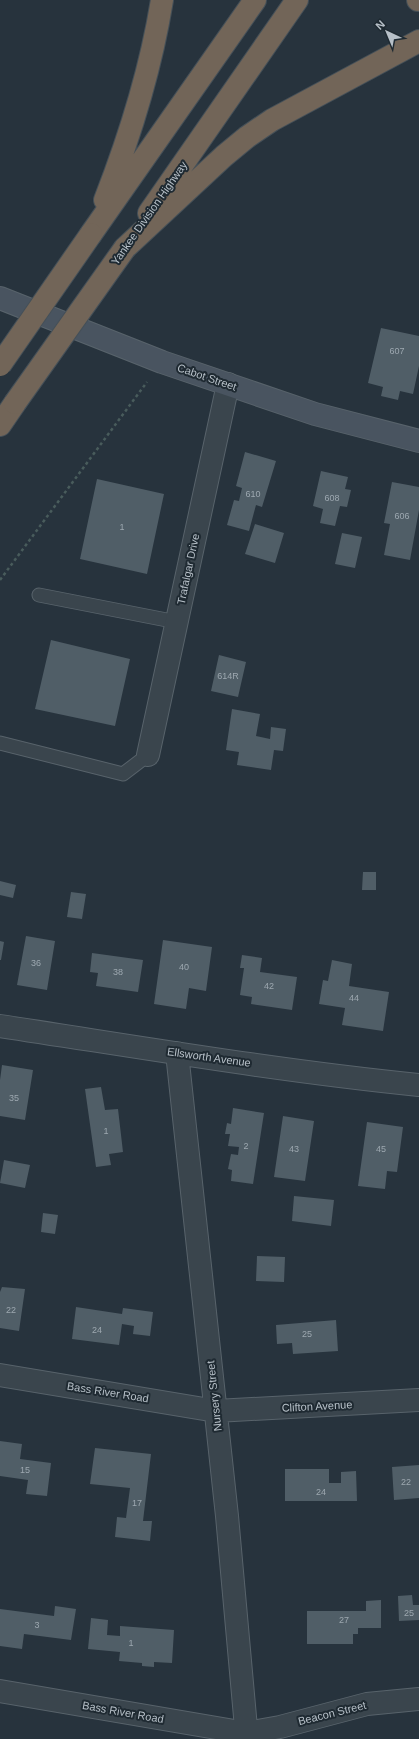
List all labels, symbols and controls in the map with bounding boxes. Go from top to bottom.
north arrow [367,12,407,52]
text: N [373,18,387,32]
street label: Yankee Division Highway [109,159,190,267]
house number: 607 [389,346,405,356]
street label: Cabot Street [176,361,238,393]
house number: 610 [245,489,261,499]
house number: 608 [324,493,340,503]
house number: 606 [394,511,410,521]
house number: 1 [119,522,125,532]
street label: Trafalgar Drive [175,532,201,606]
house number: 614R [217,671,239,681]
house number: 36 [31,958,41,968]
house number: 40 [179,962,189,972]
house number: 38 [113,967,123,977]
house number: 42 [264,981,274,991]
house number: 44 [349,993,359,1003]
street label: Ellsworth Avenue [166,1045,252,1069]
house number: 35 [9,1093,19,1103]
house number: 1 [103,1126,109,1136]
house number: 2 [243,1141,249,1151]
house number: 43 [289,1144,299,1154]
house number: 45 [376,1144,386,1154]
house number: 22 [6,1305,16,1315]
house number: 24 [92,1325,102,1335]
house number: 25 [302,1329,312,1339]
street label: Nursery Street [204,1360,224,1432]
street label: Bass River Road [66,1380,150,1404]
street label: Clifton Avenue [281,1398,353,1414]
house number: 15 [20,1465,30,1475]
house number: 22 [401,1477,411,1487]
house number: 24 [316,1487,326,1497]
house number: 17 [132,1498,142,1508]
house number: 25 [404,1608,414,1618]
house number: 27 [339,1615,349,1625]
house number: 3 [34,1620,40,1630]
house number: 1 [128,1638,134,1648]
street label: Bass River Road [81,1699,165,1725]
street label: Beacon Street [297,1699,367,1727]

